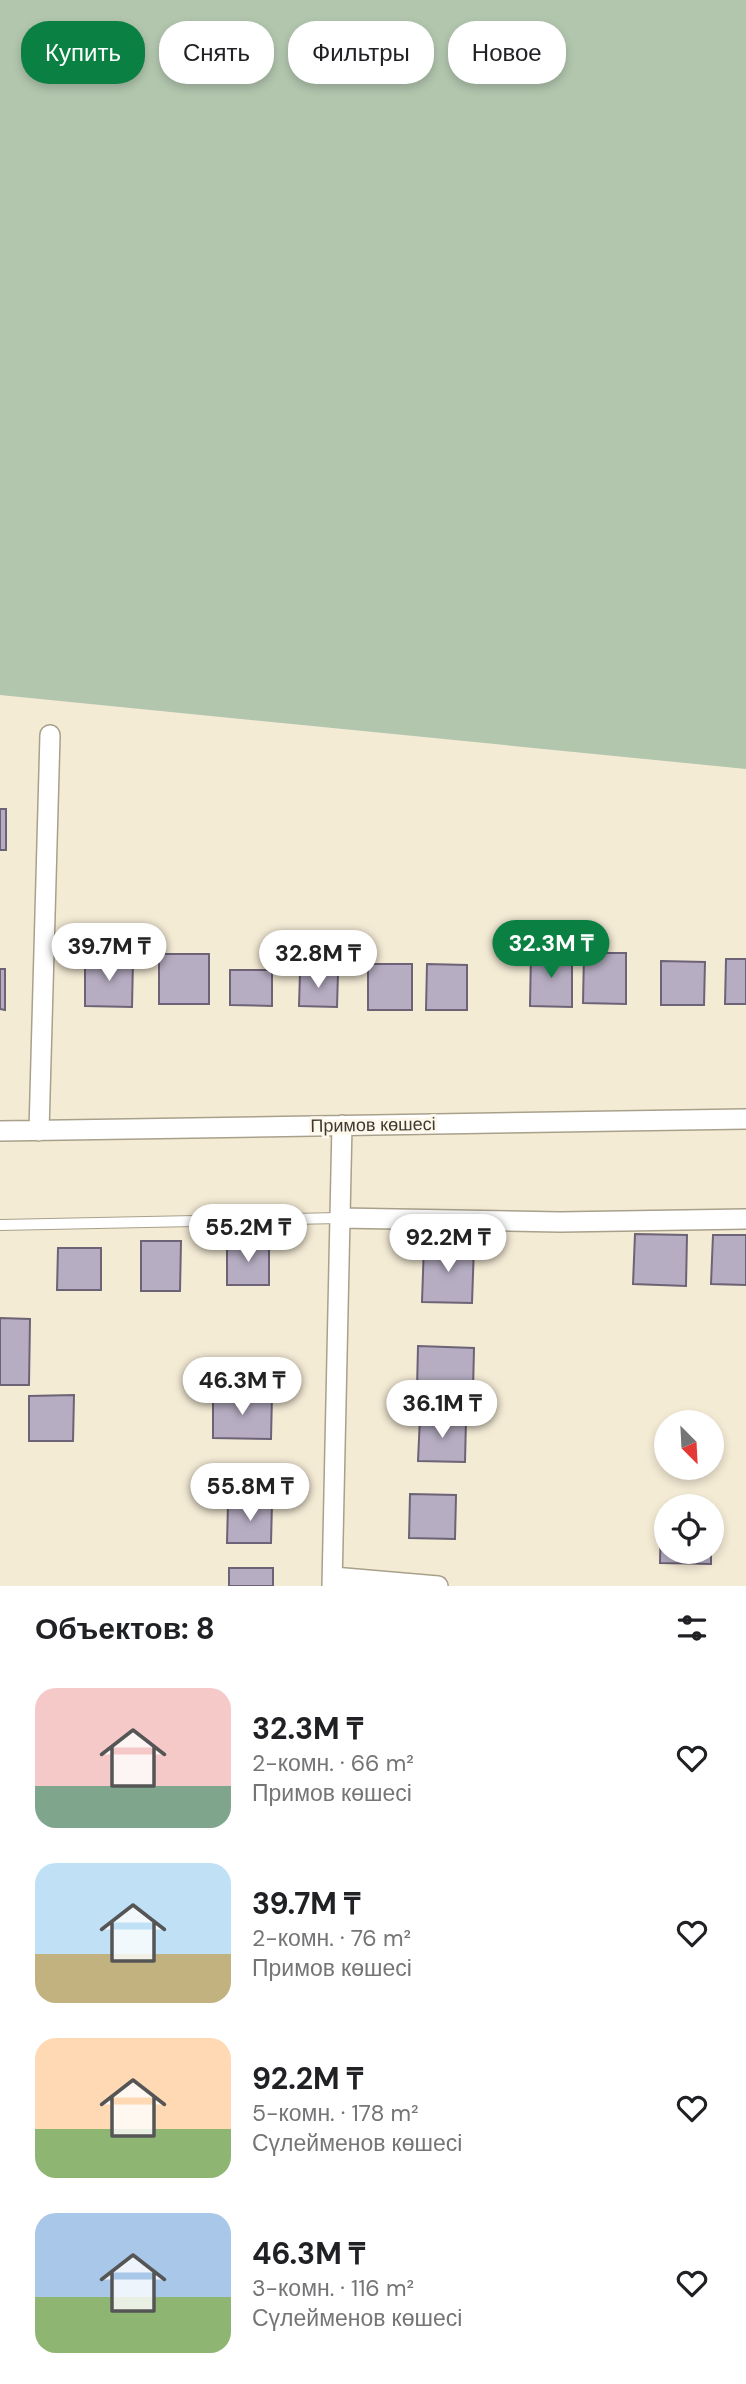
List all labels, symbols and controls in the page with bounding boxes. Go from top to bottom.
chip: Купить [21,21,145,84]
chip: Снять [159,21,274,84]
chip: Фильтры [288,21,434,84]
chip: Новое [448,21,566,84]
pin: 32.3M ₸ [486,920,616,980]
pin: 39.7M ₸ [44,923,174,983]
text: 32.3M ₸ [508,928,594,958]
pin: 32.8M ₸ [253,930,383,990]
text: 39.7M ₸ [67,931,151,961]
text: 32.8M ₸ [275,938,361,968]
street label: Примов көшесі [310,1112,436,1138]
pin: 55.2M ₸ [183,1204,313,1264]
text: 55.2M ₸ [205,1212,291,1242]
pin: 92.2M ₸ [383,1214,513,1274]
text: 92.2M ₸ [405,1222,491,1252]
pin: 46.3M ₸ [177,1358,307,1417]
text: 46.3M ₸ [199,1365,285,1395]
pin: 36.1M ₸ [377,1380,507,1440]
text: 36.1M ₸ [402,1388,482,1418]
north arrow [654,1410,724,1480]
map controls [654,1410,724,1564]
pin: 55.8M ₸ [185,1464,315,1523]
text: 55.8M ₸ [206,1471,294,1501]
button: locate [654,1494,724,1564]
text: Объектов: 8 [35,1609,215,1648]
icon: filters [673,1609,711,1647]
text: 32.3M ₸ [252,1709,363,1748]
icon: home [91,1716,175,1800]
icon: heart [673,1739,711,1777]
text: 2-комн. · 66 m² [252,1748,414,1778]
text: Примов көшесі [252,1778,412,1808]
text: 39.7M ₸ [252,1884,360,1923]
icon: home [91,1891,175,1975]
icon: heart [673,1914,711,1952]
text: 2-комн. · 76 m² [252,1923,411,1953]
text: Примов көшесі [252,1953,412,1983]
text: 92.2M ₸ [252,2059,363,2098]
icon: home [91,2066,175,2150]
icon: heart [673,2089,711,2127]
text: 5-комн. · 178 m² [252,2098,419,2128]
text: Сүлейменов көшесі [252,2128,462,2158]
text: 46.3M ₸ [252,2234,365,2273]
icon: home [91,2241,175,2325]
icon: heart [673,2264,711,2302]
text: 3-комн. · 116 m² [252,2273,414,2303]
text: Сүлейменов көшесі [252,2303,462,2333]

